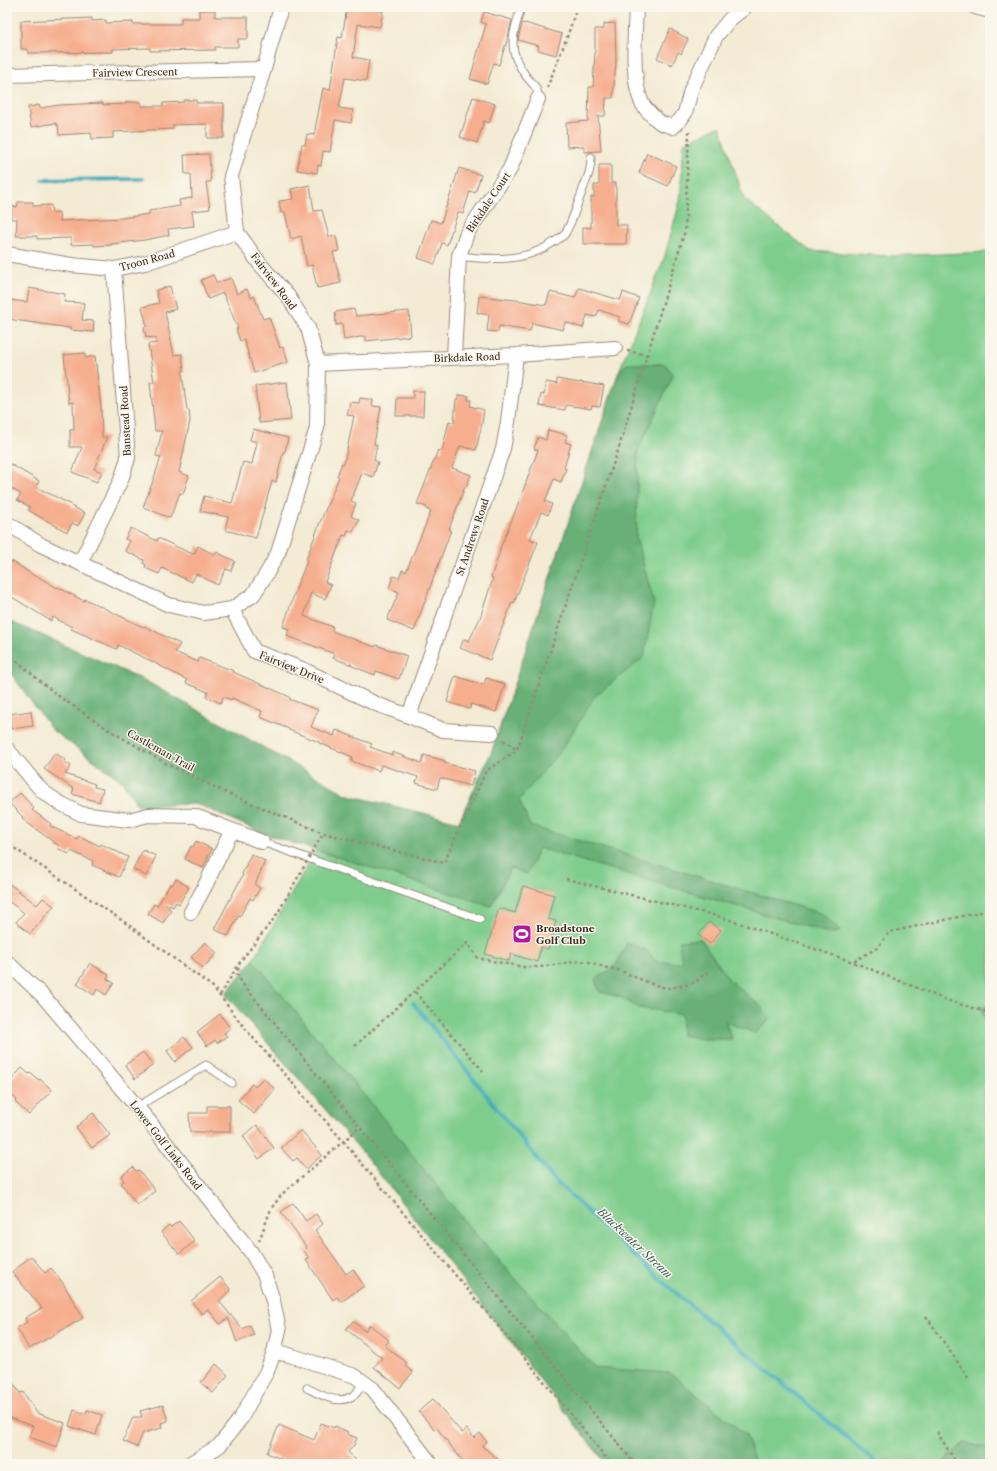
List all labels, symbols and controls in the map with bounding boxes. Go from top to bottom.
street label: Fairview Crescent [92,65,178,80]
street label: Birkdale Court [463,169,514,235]
street label: Troon Road [118,247,176,274]
street label: Fairview Road [248,250,299,312]
street label: Birkdale Road [433,350,501,365]
street label: Banstead Road [117,385,134,457]
street label: St Andrews Road [453,497,492,578]
street label: Fairview Drive [257,648,327,687]
street label: Castleman Trail [125,727,197,774]
place label: Broadstone Golf Club [536,922,595,947]
sports icon: Broadstone Golf Club [511,923,533,945]
street label: Lower Golf Links Road [127,1098,204,1192]
water label: Blackwater Stream [594,1204,675,1281]

